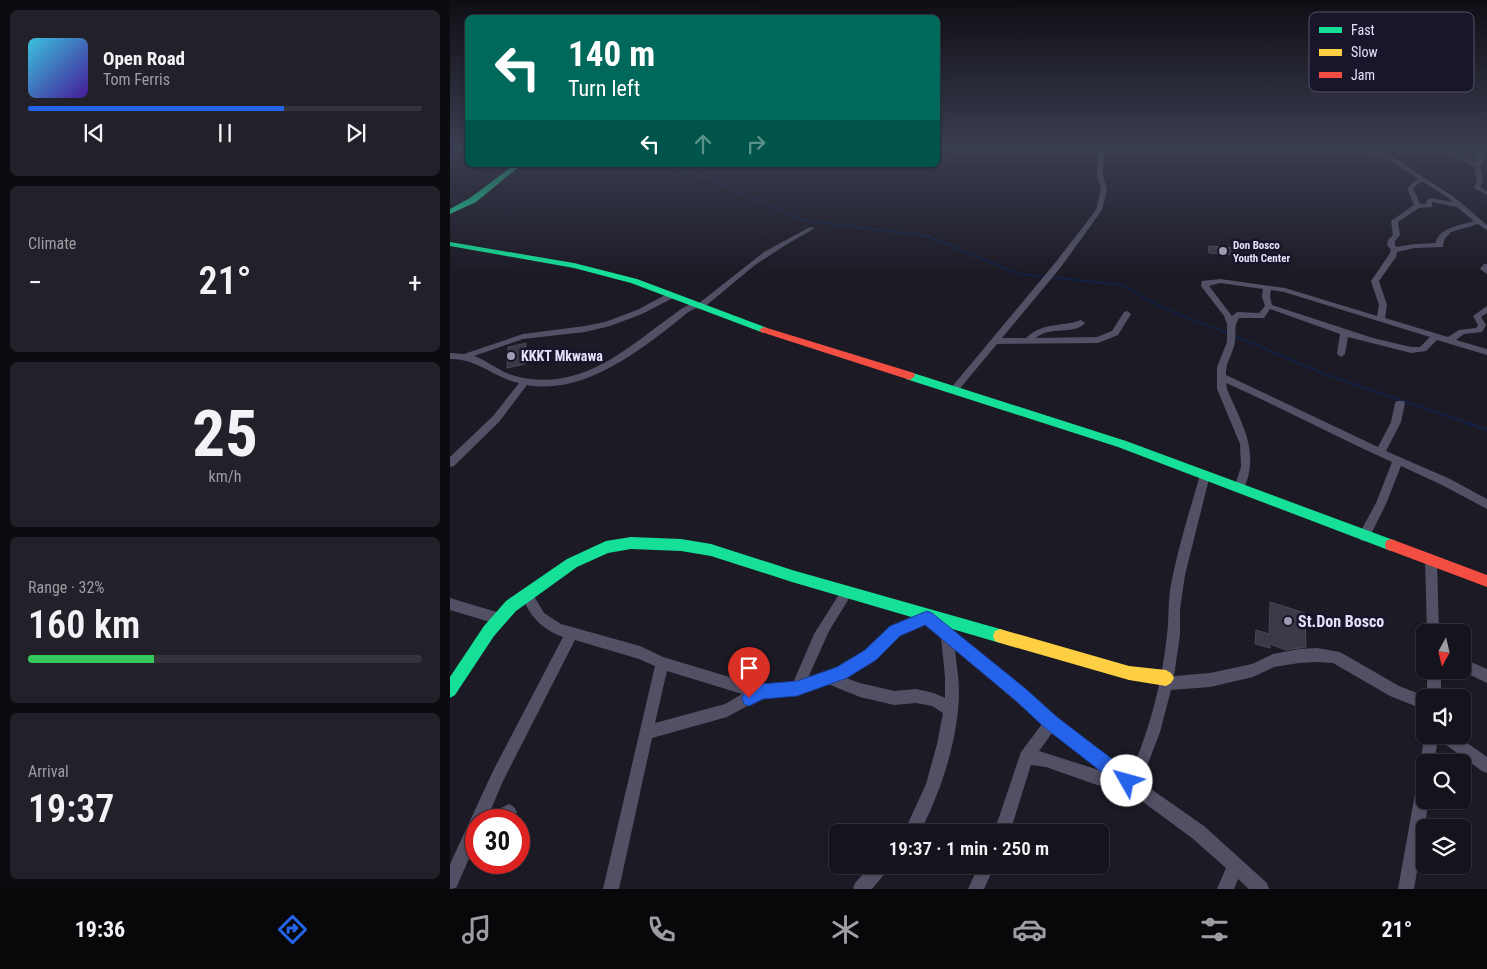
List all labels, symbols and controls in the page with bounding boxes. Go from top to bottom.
legend [1309,12,1474,92]
text: Fast [1351,22,1375,38]
text: 140 m [568,34,655,75]
icon: left [485,35,550,100]
text: Slow [1351,44,1378,60]
text: Open Road [103,47,185,70]
text: Jam [1351,67,1375,83]
text: Tom Ferris [103,70,170,89]
text: Turn left [568,76,640,101]
icon: previous [80,119,108,147]
icon: pause [211,119,239,147]
icon: next [342,119,370,147]
icon: left [636,130,664,158]
icon: ahead [689,130,717,158]
icon: right [742,130,770,158]
text: Climate [28,234,76,253]
place label: Don Bosco Youth Center [1233,239,1290,265]
marker: Don Bosco Youth Center [1217,245,1229,257]
text: 21° [199,259,251,303]
text: − [28,266,42,299]
text: + [408,266,422,299]
place label: KKKT Mkwawa [521,348,603,364]
marker: KKKT Mkwawa [505,350,517,362]
text: 25 [192,396,258,472]
text: km/h [209,467,241,486]
text: Range · 32% [28,578,104,597]
text: 160 km [28,603,140,647]
place label: St.Don Bosco [1298,612,1384,631]
marker: St.Don Bosco [1282,615,1294,627]
north arrow [1416,624,1471,679]
map controls [1416,624,1471,874]
pin [728,647,770,698]
icon: arrive [735,654,763,682]
button: sound [1416,689,1471,744]
position arrow [1100,754,1152,806]
button: search [1416,754,1471,809]
text: Arrival [28,762,69,781]
text: 19:37 [28,787,114,831]
speed limit sign: 30 [465,809,530,874]
button: layers [1416,819,1471,874]
text: 19:37 · 1 min · 250 m [889,837,1049,860]
icon: directions [275,912,310,947]
icon: music [459,912,494,947]
icon: phone [644,912,679,947]
icon: climate [828,912,863,947]
icon: car [1012,912,1047,947]
icon: filters [1197,912,1232,947]
text: 19:36 [75,917,125,942]
text: 21° [1381,917,1412,942]

